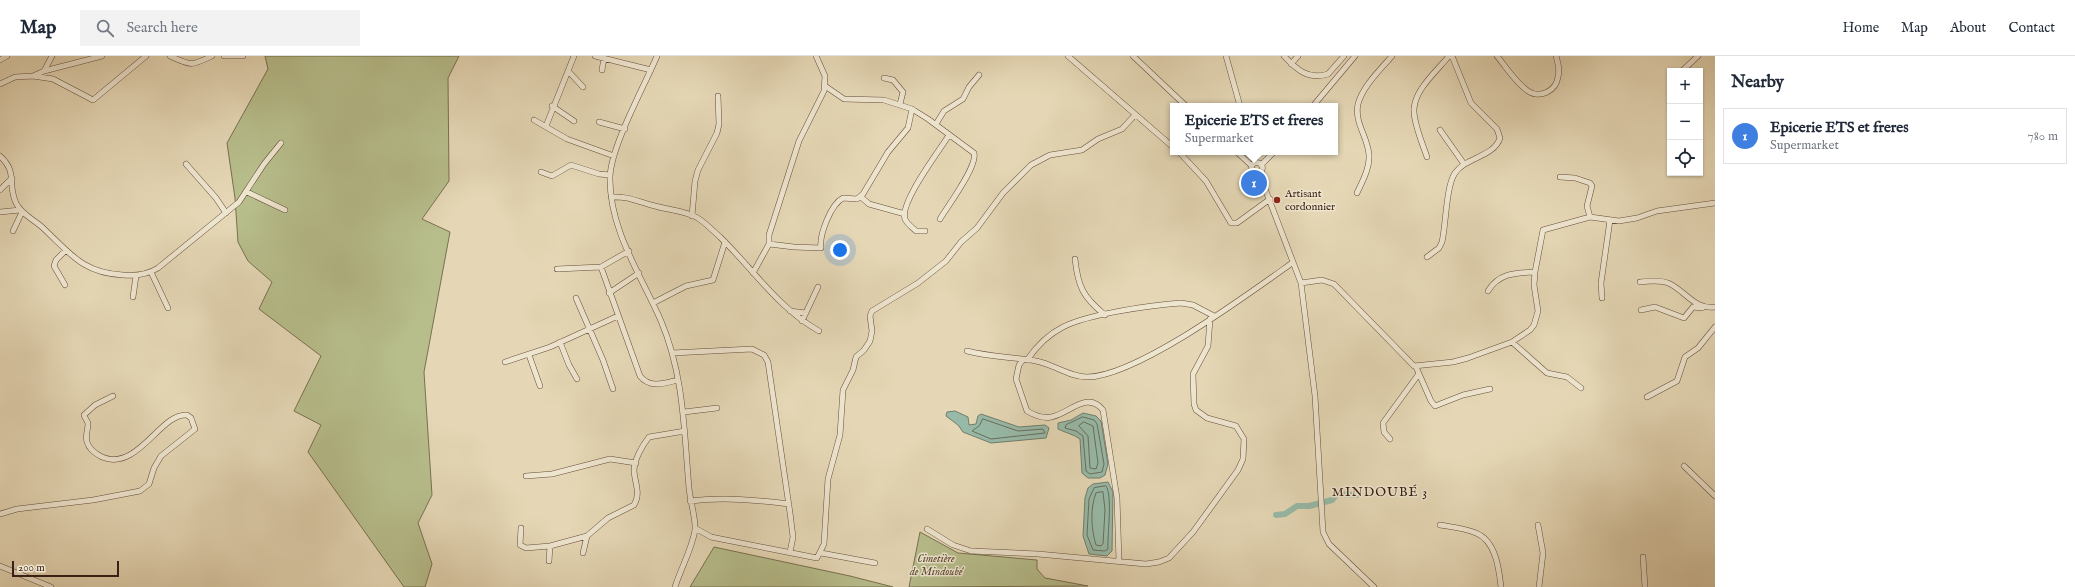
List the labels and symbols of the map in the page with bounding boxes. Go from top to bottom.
pin: 1 [1241,168,1267,198]
place label: Artisant cordonnier [1284,187,1335,214]
marker: Artisant cordonnier [1272,195,1282,205]
your location [830,240,850,260]
district label: MINDOUBÉ 3 [1332,484,1428,501]
park label: Cimetière de Mindoubé [909,552,965,579]
scale bar [12,559,119,578]

